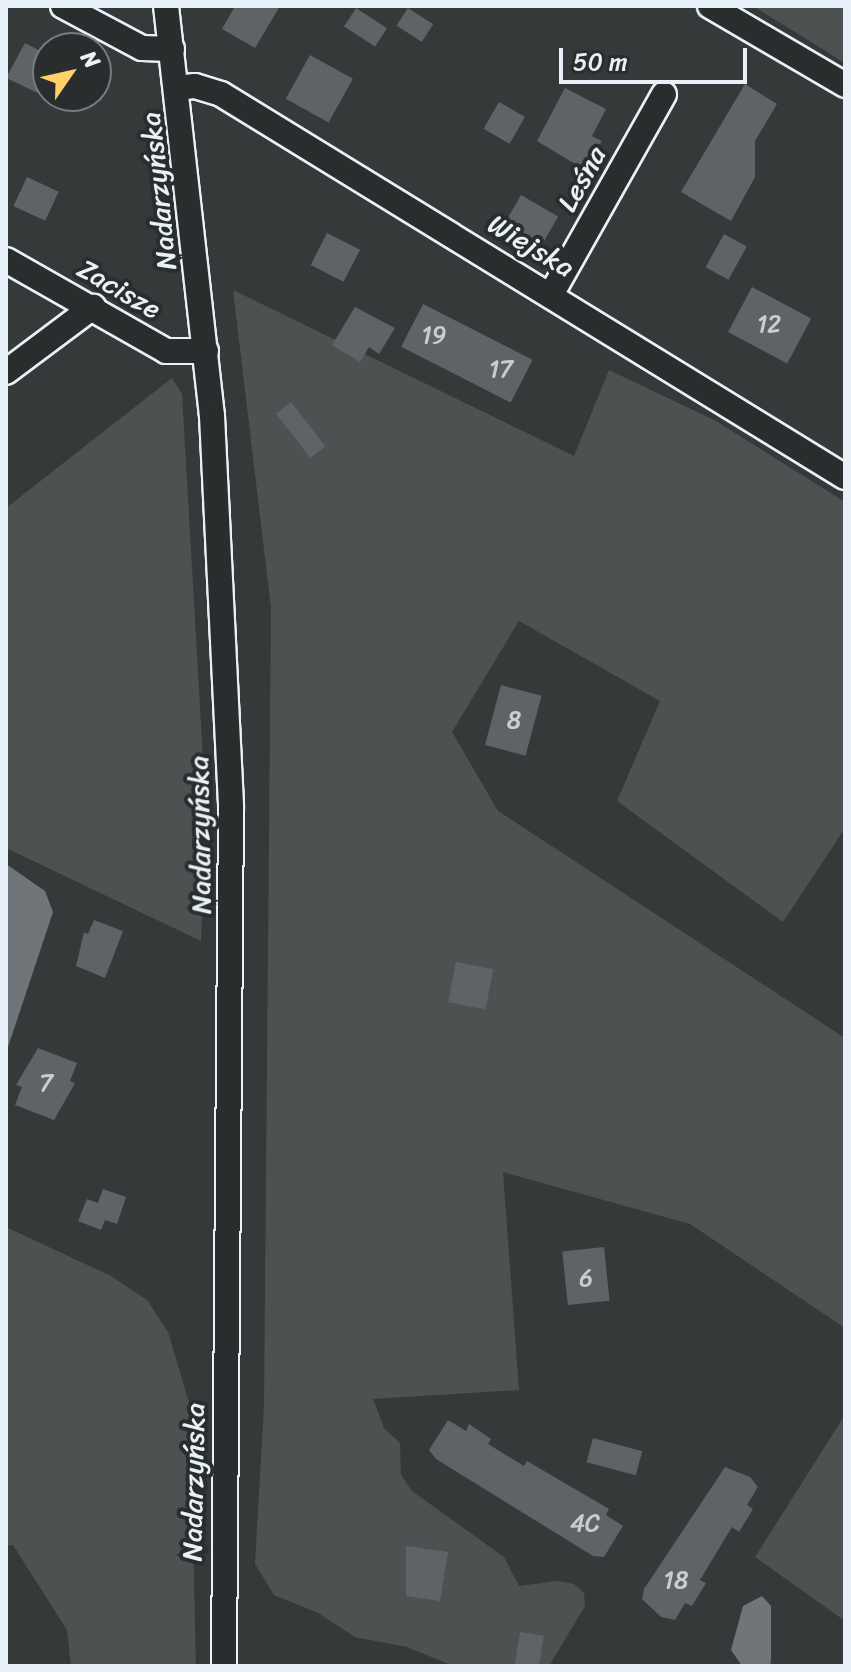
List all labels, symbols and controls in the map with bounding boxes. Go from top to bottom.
north arrow [32,32,112,112]
scale bar [563,32,751,82]
text: 50 m [573,41,628,83]
text: N [70,42,111,77]
street label: Nadarzyńska [134,110,184,272]
street label: Leśna [550,141,614,217]
street label: Wiejska [482,207,580,285]
street label: Zacisze [71,252,167,326]
house number: 12 [757,311,781,339]
house number: 19 [421,322,447,350]
house number: 17 [489,356,513,384]
house number: 8 [507,707,521,735]
street label: Nadarzyńska [182,755,218,915]
house number: 7 [39,1070,53,1098]
house number: 6 [579,1265,593,1293]
street label: Nadarzyńska [176,1402,212,1562]
house number: 4C [570,1510,600,1538]
house number: 18 [664,1567,688,1595]

